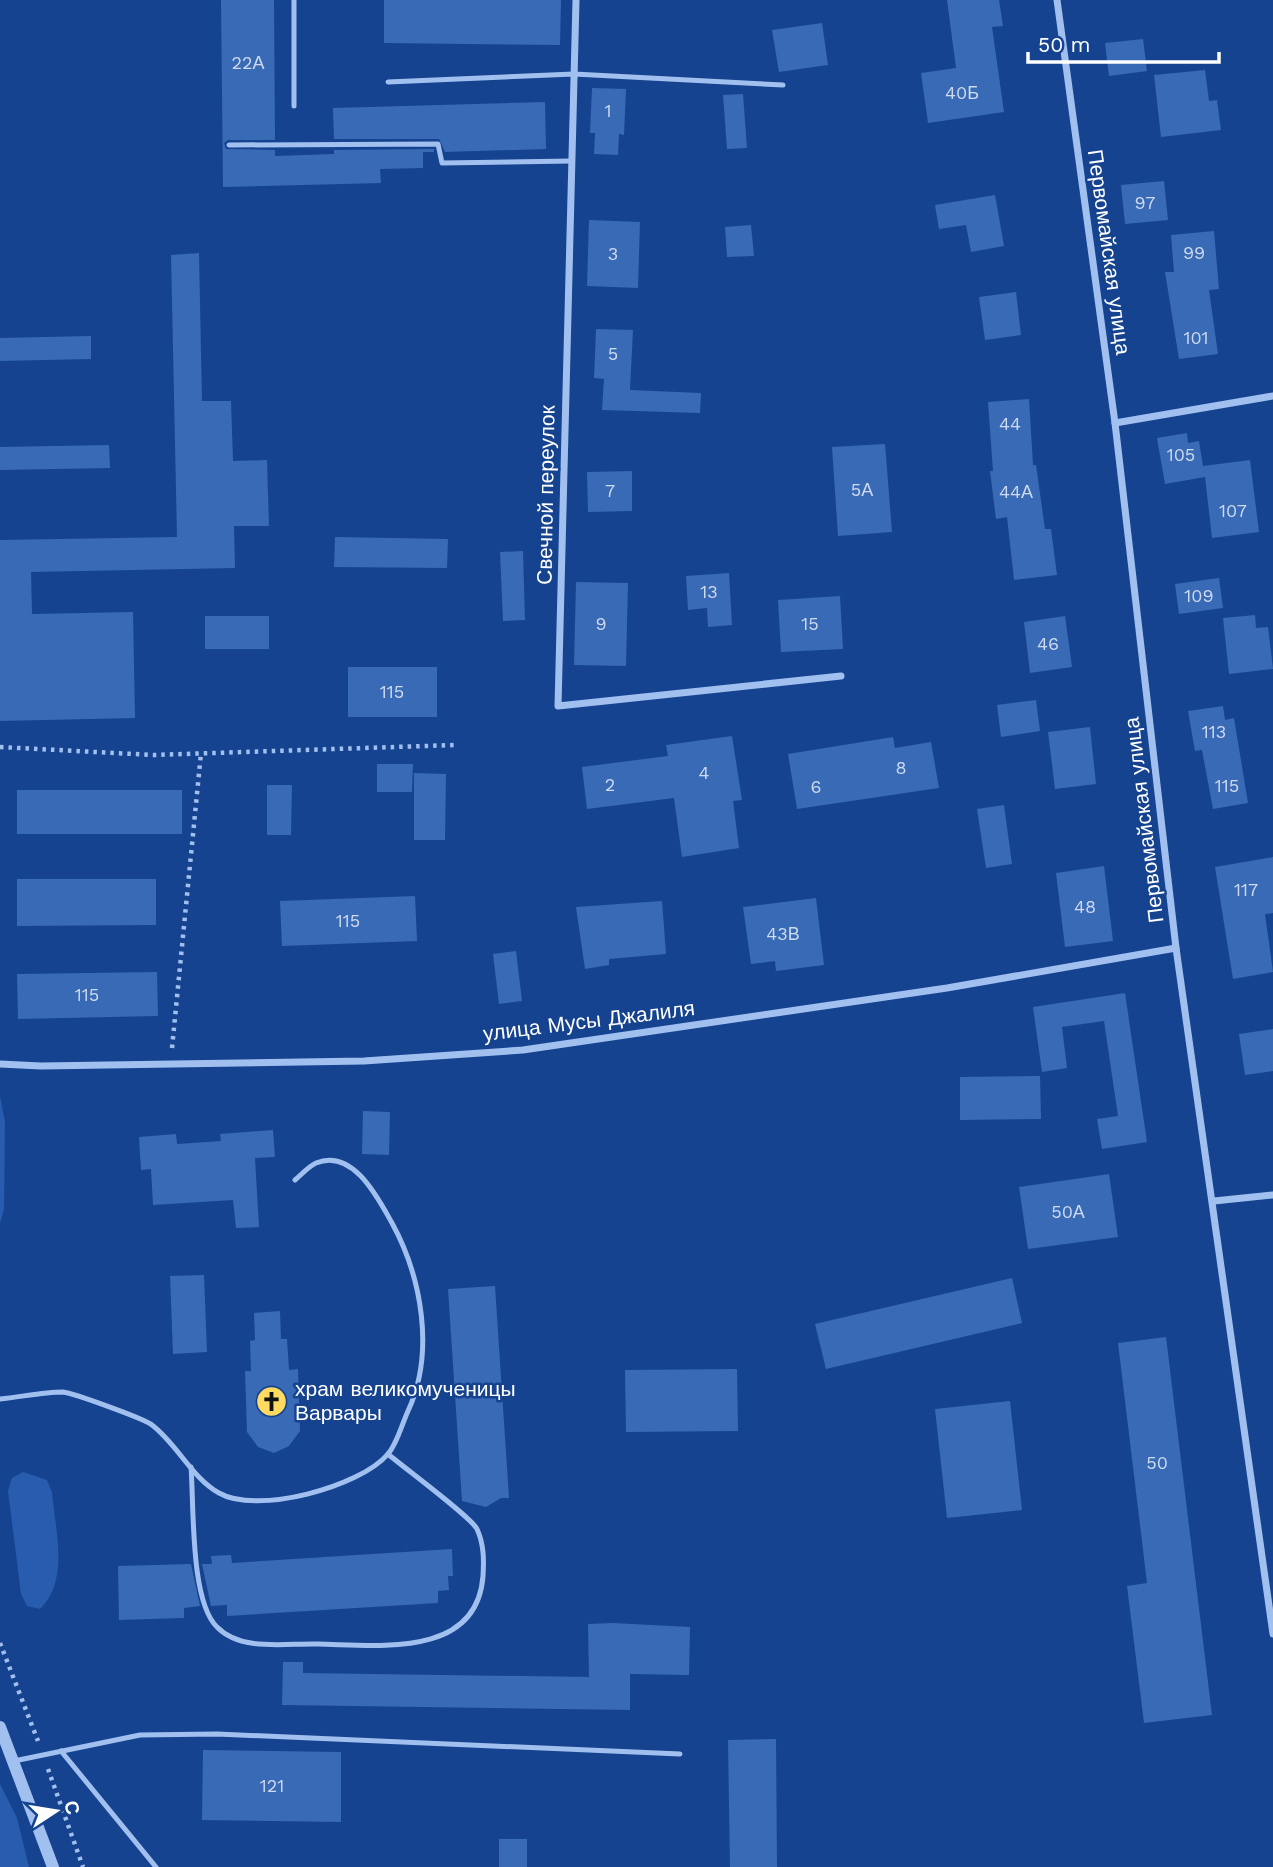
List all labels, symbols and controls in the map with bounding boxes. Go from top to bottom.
scale bar [1028,21,1219,65]
text: 50 m [1038,32,1090,57]
house number: 22А [232,52,265,73]
house number: 40Б [945,82,979,103]
house number: 1 [604,100,612,121]
street label: Первомайская улица [1083,148,1136,356]
house number: 97 [1135,192,1155,213]
house number: 99 [1183,242,1205,263]
house number: 3 [608,243,618,264]
house number: 101 [1183,327,1209,348]
house number: 5 [608,343,618,364]
street label: Свечной переулок [531,404,560,585]
house number: 44 [999,413,1021,434]
house number: 105 [1167,444,1195,465]
house number: 5А [851,479,873,500]
house number: 7 [605,480,615,501]
house number: 44А [999,481,1033,502]
house number: 107 [1219,500,1247,521]
house number: 13 [700,581,718,602]
house number: 109 [1184,585,1214,606]
house number: 9 [595,613,607,634]
house number: 15 [801,613,819,634]
house number: 46 [1037,633,1059,654]
house number: 115 [380,681,404,702]
street label: Первомайская улица [1118,716,1169,924]
house number: 113 [1202,721,1226,742]
house number: 8 [895,757,907,778]
house number: 4 [699,762,710,783]
house number: 2 [605,774,615,795]
house number: 115 [1215,775,1239,796]
house number: 6 [811,776,821,797]
house number: 117 [1234,879,1258,900]
house number: 48 [1074,896,1096,917]
house number: 115 [336,910,360,931]
house number: 43В [766,923,800,944]
house number: 115 [75,984,99,1005]
street label: улица Мусы Джалиля [482,995,696,1046]
house number: 50А [1051,1201,1085,1222]
place label: храм великомученицы Варвары [295,1376,516,1425]
church icon: храм великомученицы Варвары [255,1384,289,1418]
house number: 50 [1146,1452,1168,1473]
house number: 121 [260,1775,284,1796]
north arrow [21,1776,91,1846]
text: С [59,1798,85,1817]

